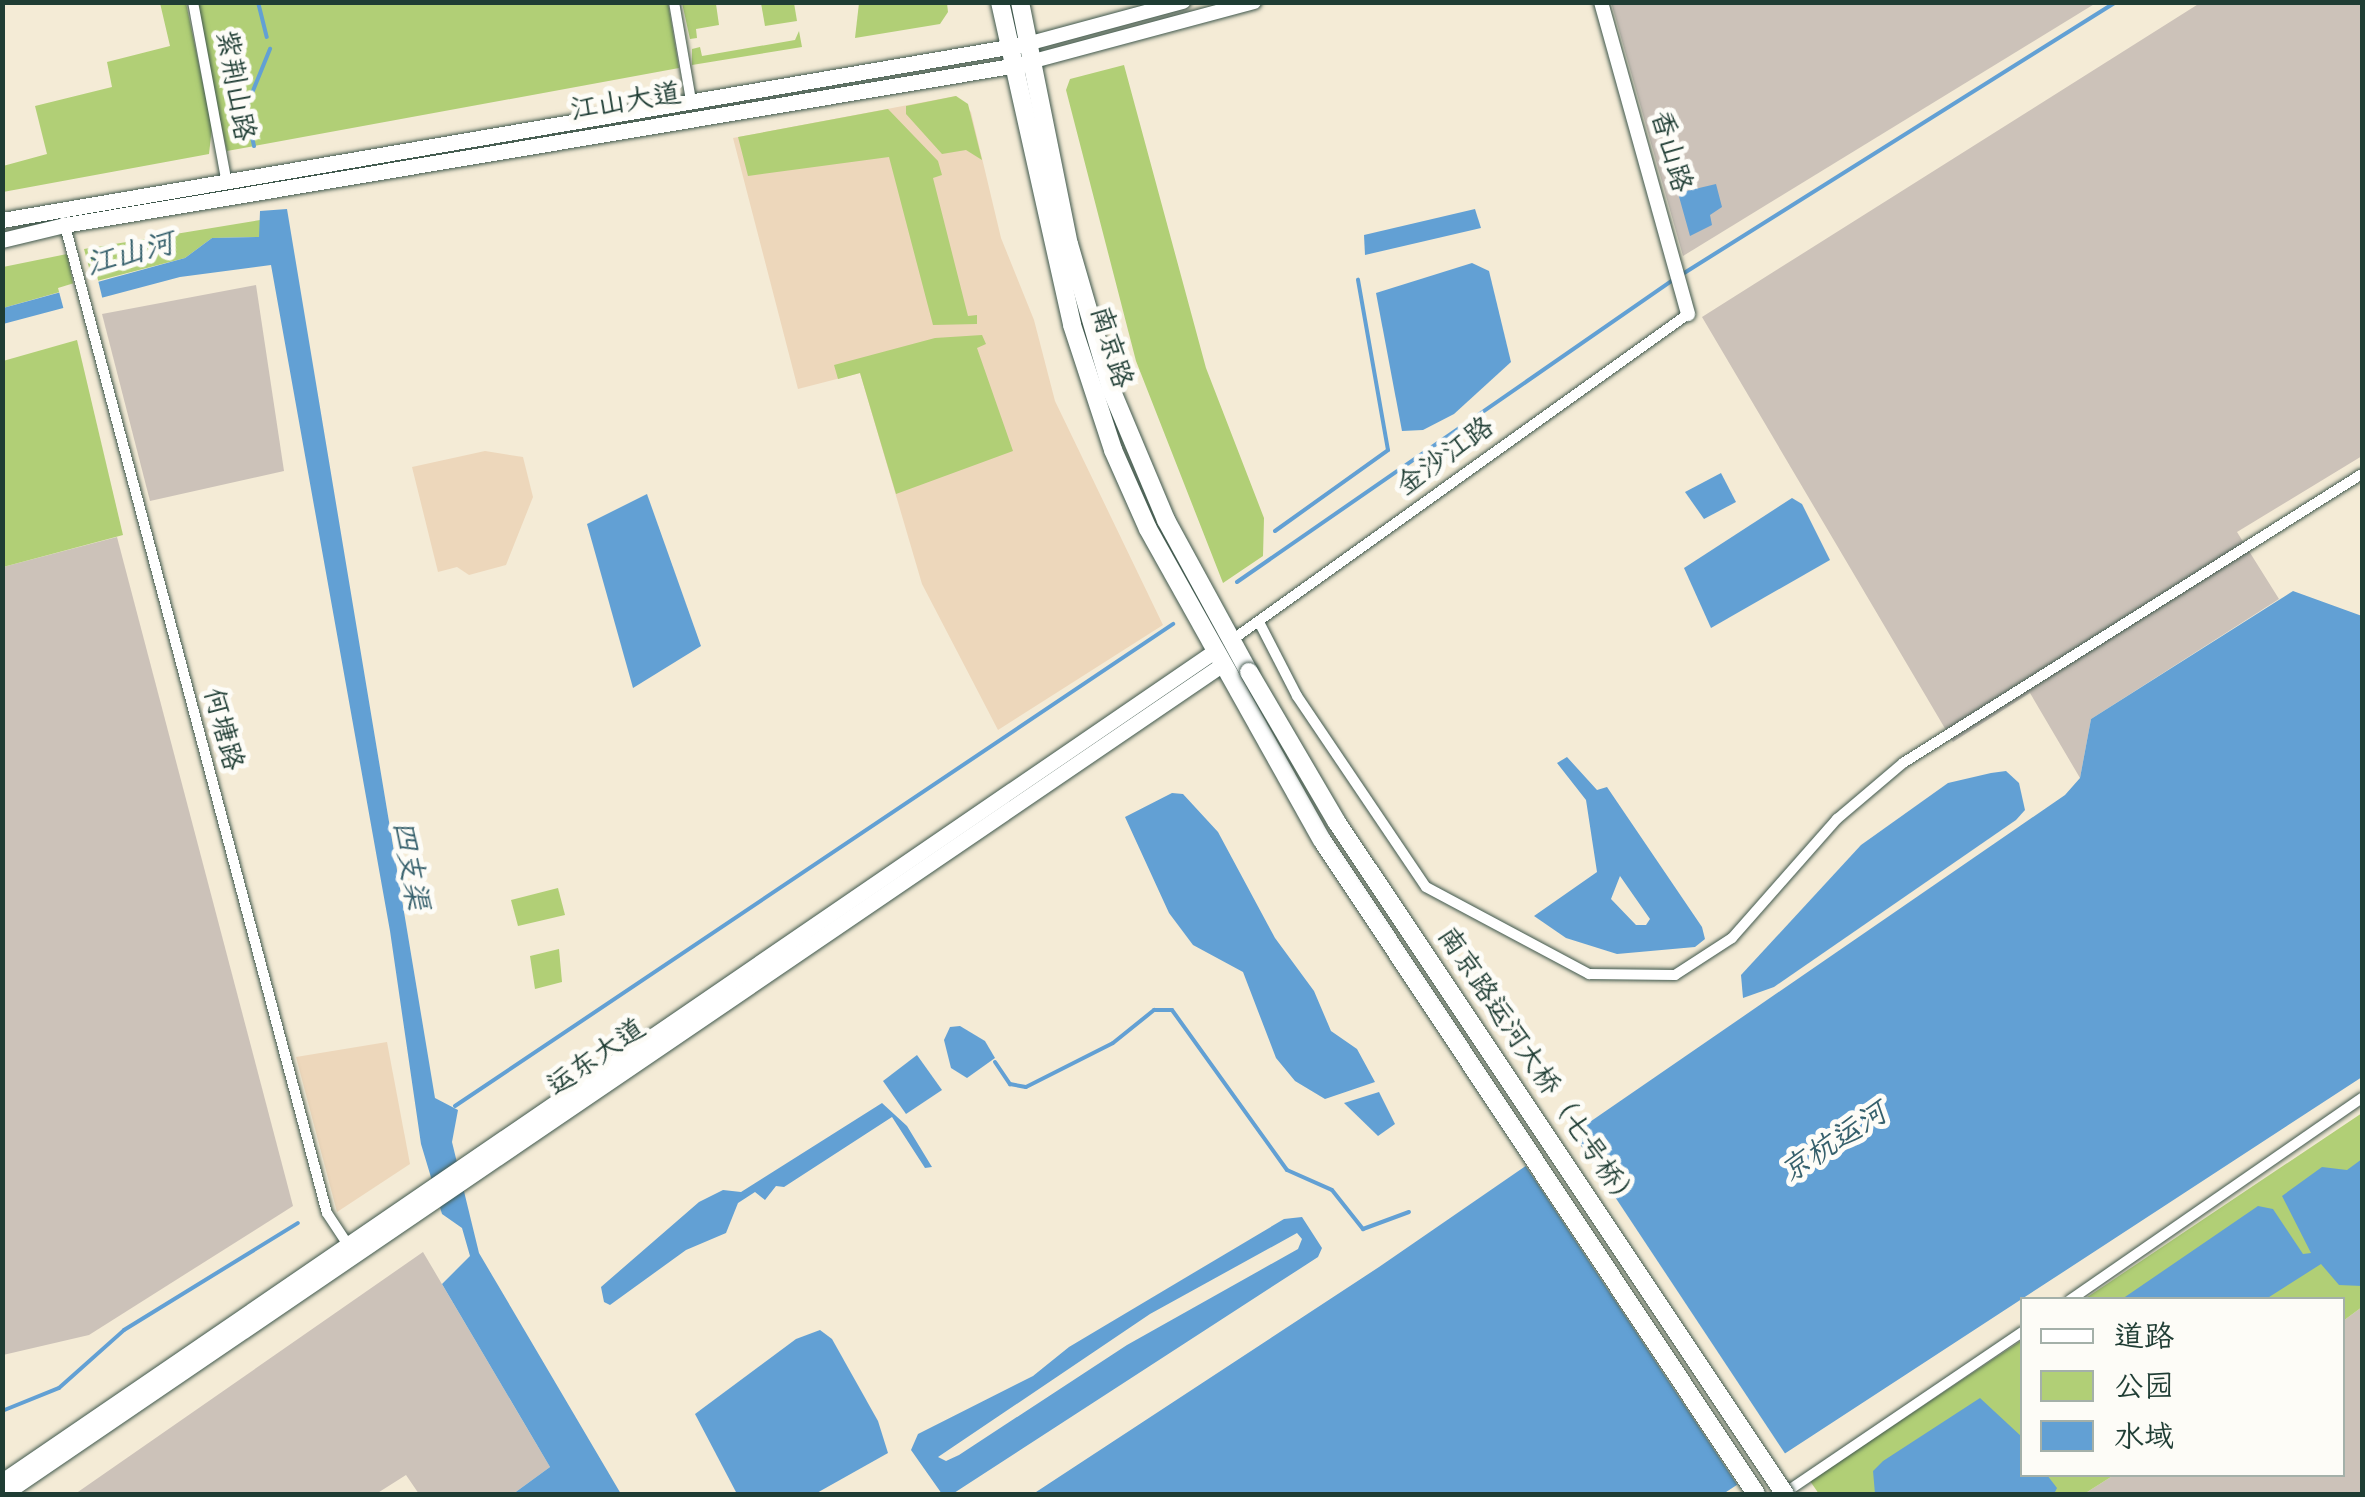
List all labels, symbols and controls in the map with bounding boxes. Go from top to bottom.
street label: 紫荆山路 [206,28,258,144]
street label: 江山大道 [568,80,684,130]
street label: 香山路 [1640,107,1696,197]
water label: 江山河 [83,229,179,287]
street label: 南京路 [1080,303,1136,393]
street label: 金沙江路 [1392,412,1502,506]
street label: 何塘路 [193,685,247,775]
water label: 四支渠 [380,819,432,913]
street label: 南京路运河大桥（七号桥） [1427,922,1643,1220]
street label: 运东大道 [542,1014,654,1106]
water label: 京杭运河 [1776,1098,1896,1194]
legend [2020,1297,2345,1477]
text: 道路 [2114,1323,2174,1358]
text: 公园 [2114,1373,2174,1408]
text: 水域 [2114,1423,2174,1458]

